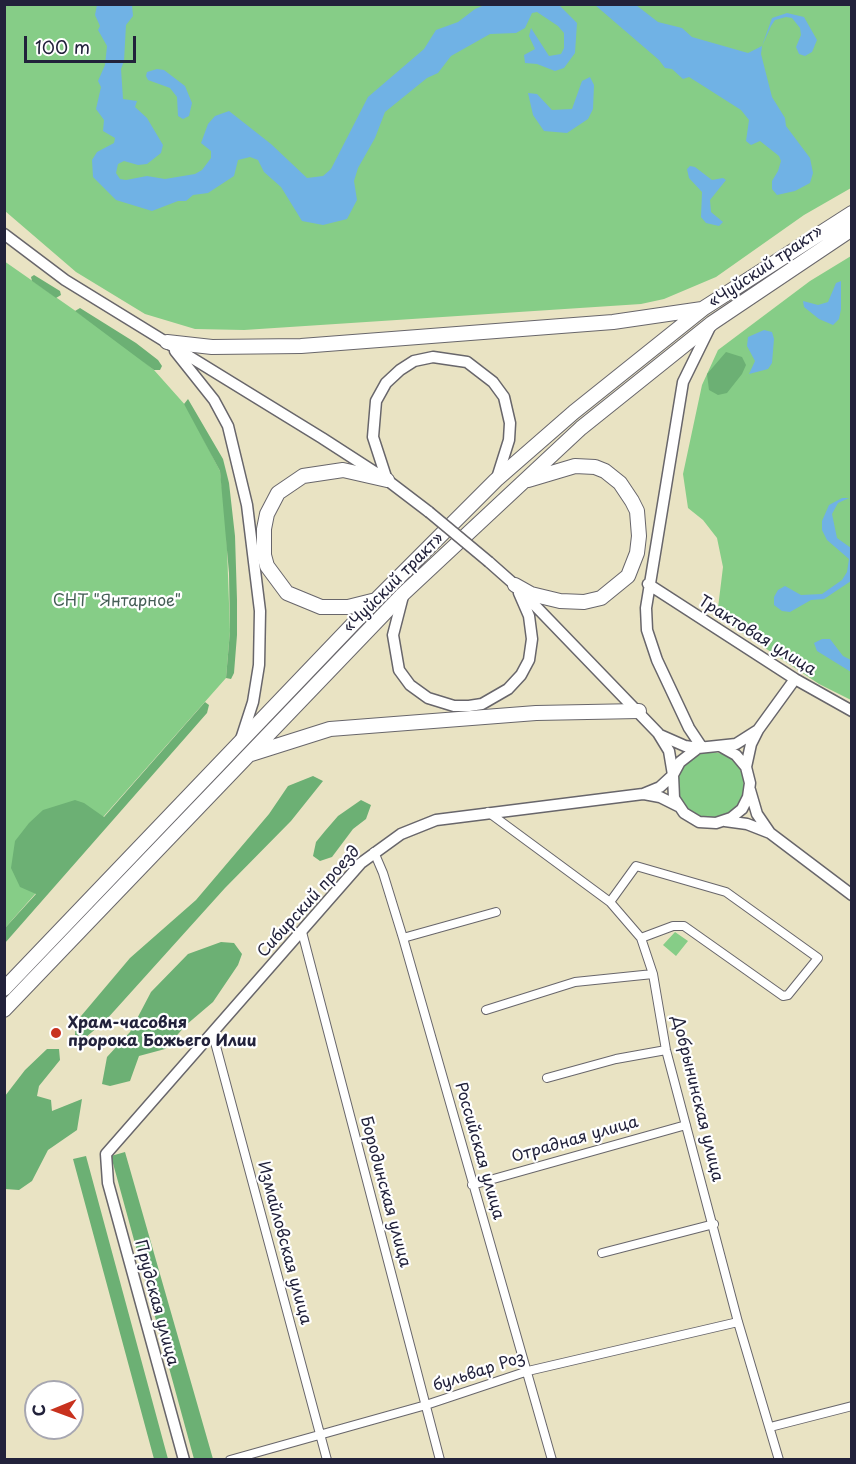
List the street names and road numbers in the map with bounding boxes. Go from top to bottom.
street label: «Чуйский тракт» [705,222,827,312]
street label: «Чуйский тракт» [340,529,448,637]
street label: Трактовая улица [694,592,820,680]
street label: Сибирский проезд [254,842,364,962]
street label: Добрынинская улица [667,1014,727,1184]
street label: Российская улица [450,1080,508,1222]
street label: Отрадная улица [509,1113,641,1167]
street label: Бородинская улица [356,1114,414,1270]
street label: Измайловская улица [253,1159,315,1327]
street label: Прудская улица [130,1238,182,1368]
street label: бульвар Роз [431,1348,527,1396]

